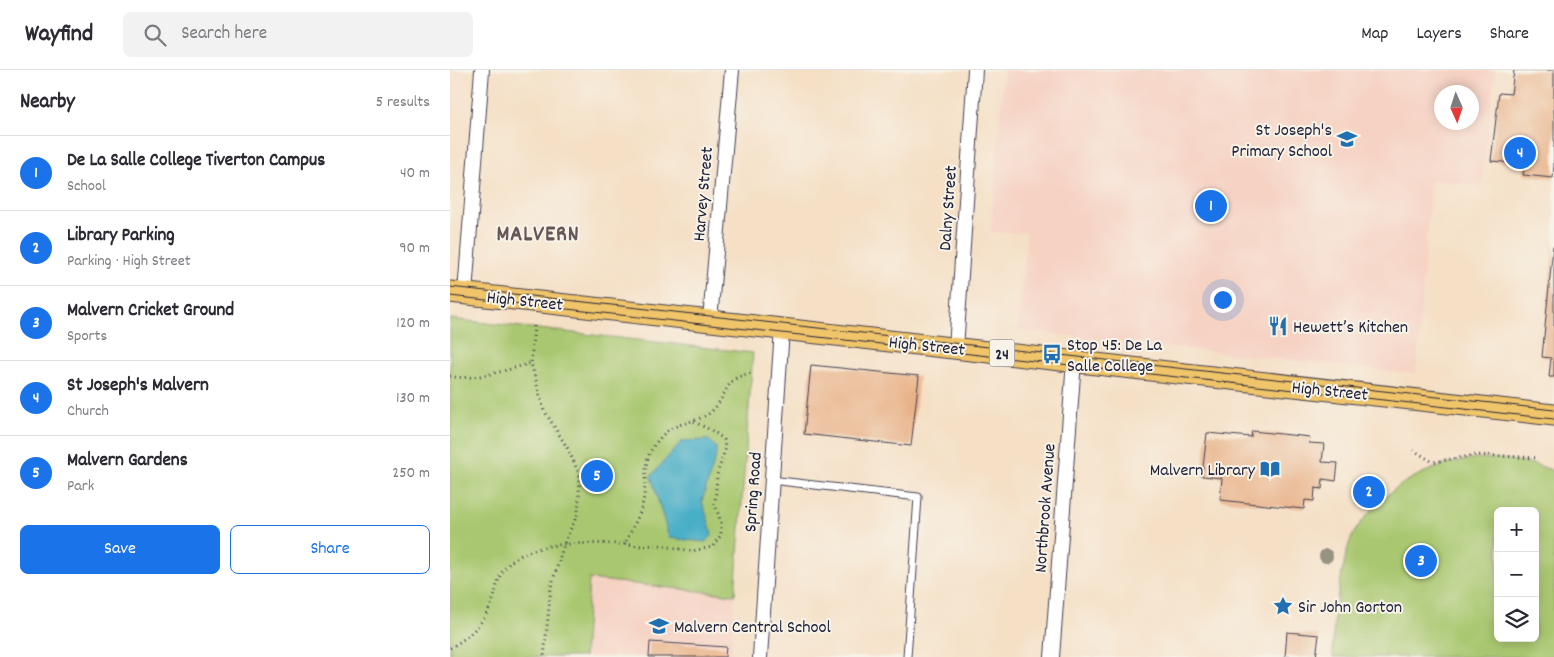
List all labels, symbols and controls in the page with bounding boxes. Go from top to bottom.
search box [123,12,473,57]
text: Wayfind [25,18,93,52]
icon: search [141,21,169,49]
text: Search here [181,21,267,48]
text: Map [1361,22,1388,47]
text: Layers [1416,22,1462,47]
text: Share [1490,22,1529,47]
north arrow [1434,85,1479,130]
text: Nearby [20,88,75,118]
text: 5 results [376,91,430,114]
place label: St Joseph's Primary School [1231,119,1333,165]
school or university icon: St Joseph's Primary School [1336,128,1358,150]
pin: 4 [1504,134,1536,172]
street label: Harvey Street [688,145,721,243]
text: De La Salle College Tiverton Campus [67,148,325,175]
text: 1 [34,162,38,185]
text: 40 m [400,162,430,185]
street label: Dalny Street [934,164,965,252]
text: School [67,175,106,198]
pin: 1 [1195,187,1227,225]
district label: MALVERN [496,220,580,251]
text: Library Parking [67,223,174,250]
text: 2 [33,237,40,260]
text: 90 m [399,237,430,260]
text: Parking · High Street [67,250,191,273]
street label: High Street [485,286,564,319]
your location [1210,287,1236,313]
text: Malvern Cricket Ground [67,298,234,325]
text: 3 [32,312,40,335]
text: 120 m [396,312,430,335]
restaurant icon: Hewett’s Kitchen [1267,315,1289,337]
place label: Hewett’s Kitchen [1293,316,1408,341]
text: Sports [67,325,107,348]
street label: High Street [887,331,966,364]
place label: Stop 45: De La Salle College [1067,334,1163,380]
road number: 24 [990,340,1014,366]
bus stop icon: Stop 45: De La Salle College [1041,343,1063,365]
text: St Joseph's Malvern [67,373,209,400]
street label: High Street [1290,376,1369,409]
text: 4 [33,387,39,410]
text: 130 m [396,387,430,410]
text: Church [67,400,109,423]
street label: Northbrook Avenue [1029,443,1063,574]
text: Malvern Gardens [67,448,188,475]
street label: Spring Road [739,451,770,533]
pin: 5 [581,457,613,495]
library icon: Malvern Library [1259,458,1281,480]
place label: Malvern Library [1150,459,1256,484]
text: 5 [32,462,40,485]
text: 250 m [392,462,430,485]
pin: 2 [1353,473,1385,511]
text: Park [67,475,94,498]
map controls [1494,507,1539,642]
button: + [1494,507,1539,552]
button: Save [20,525,220,574]
button: Share [230,525,430,574]
pin: 3 [1405,542,1437,580]
button: − [1494,552,1539,597]
place icon: Sir John Gorton [1272,595,1294,617]
place label: Sir John Gorton [1298,596,1402,621]
button: layers [1494,597,1539,642]
school or university icon: Malvern Central School [648,615,670,637]
place label: Malvern Central School [674,616,832,641]

